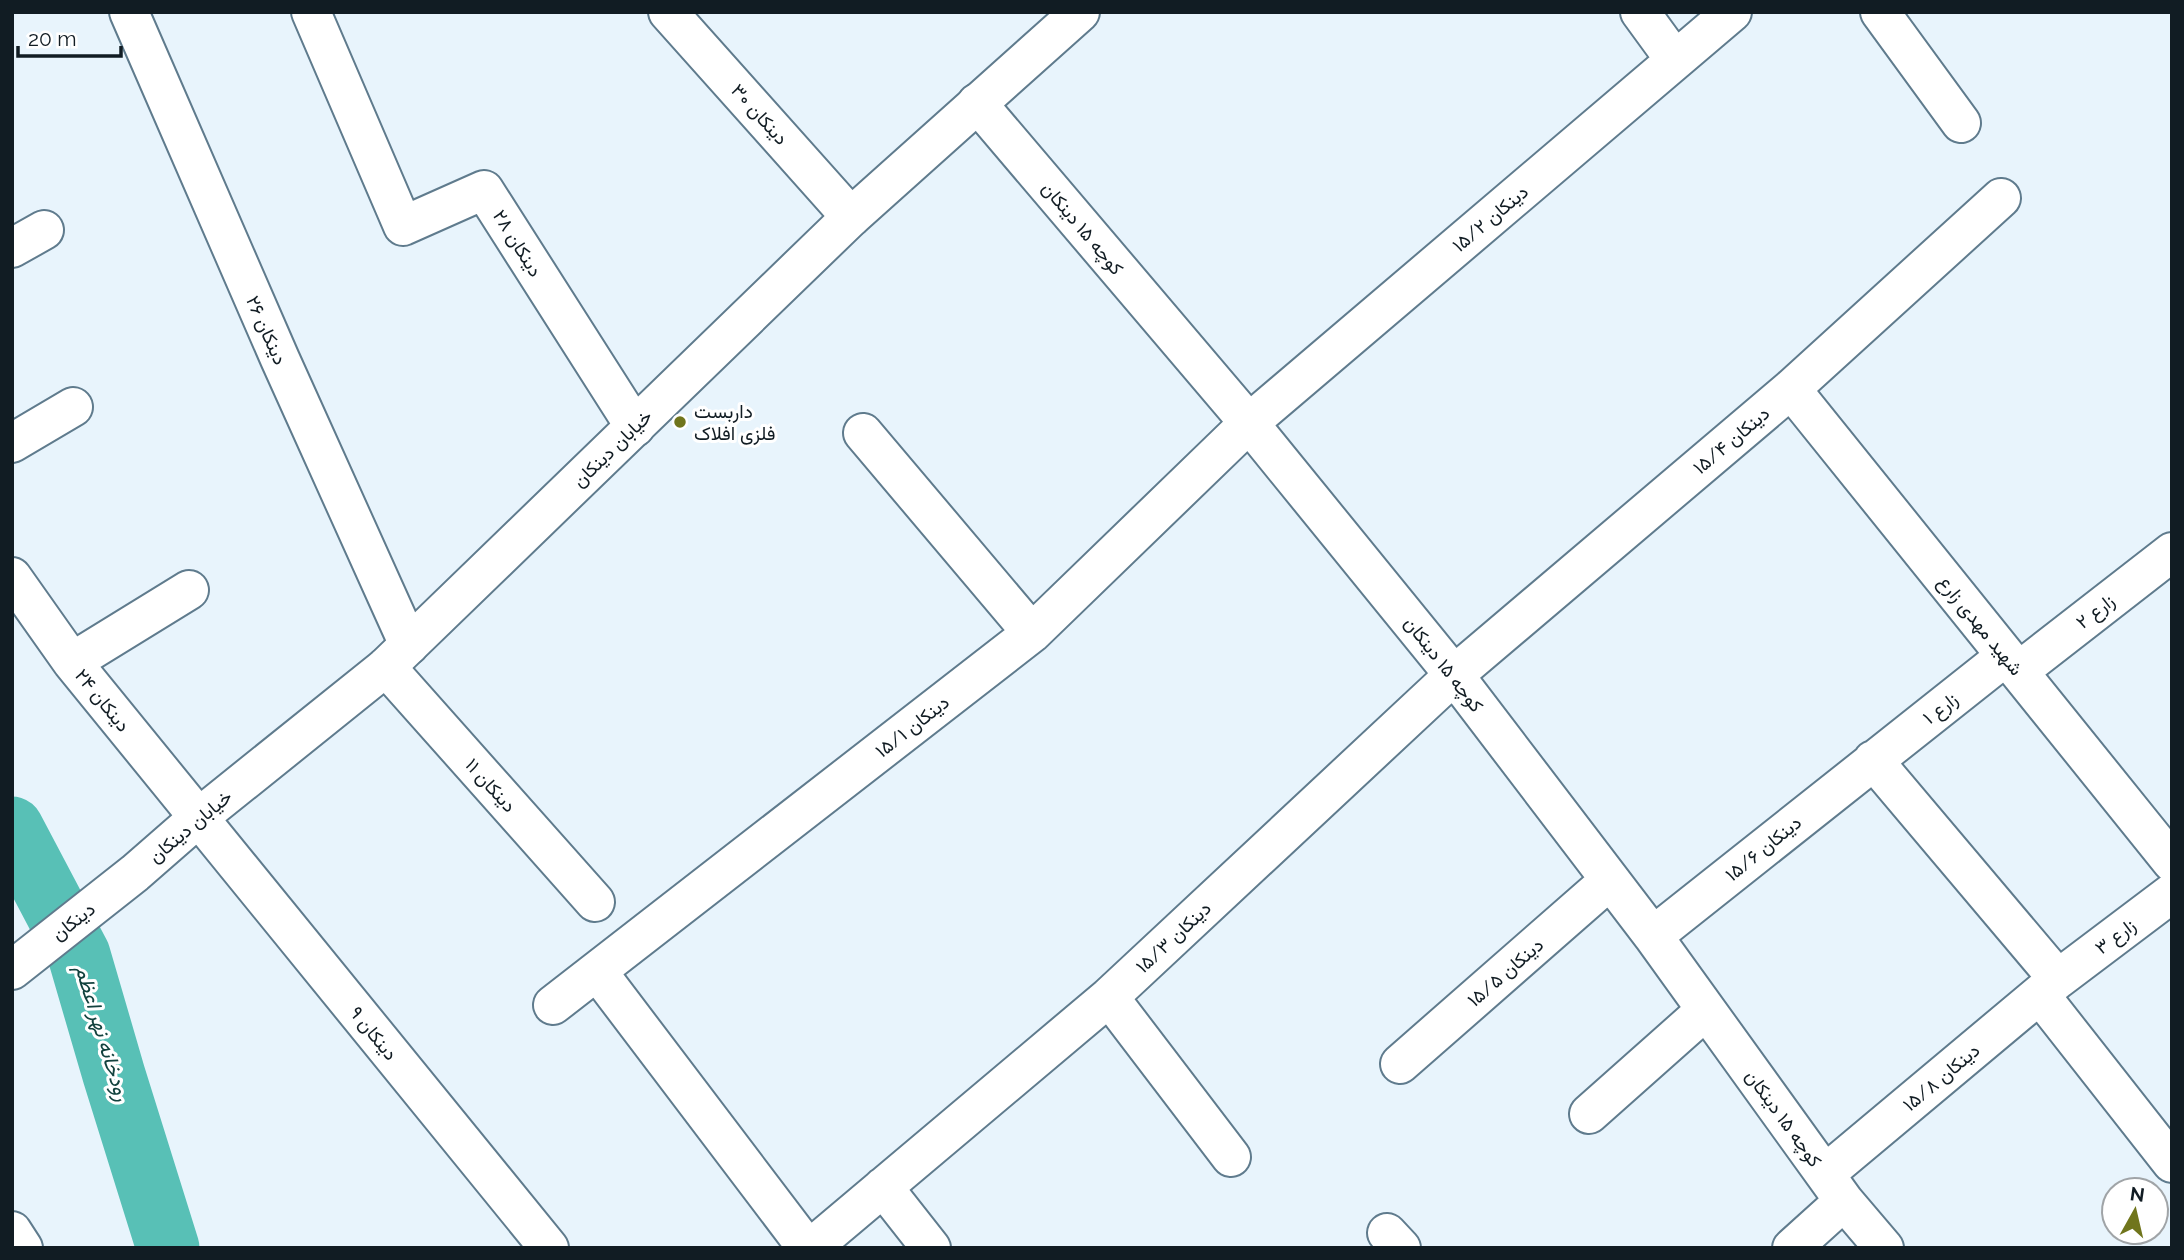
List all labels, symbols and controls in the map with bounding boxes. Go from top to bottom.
scale bar [18,14,121,58]
text: 20 m [28,26,76,51]
street label: ۳۰ دینکان [726,79,793,150]
street label: کوچه ۱۵ دینکان [1035,177,1128,281]
street label: ۱۵/۲ دینکان [1448,180,1533,257]
street label: ۲۸ دینکان [488,205,547,281]
street label: ۲۶ دینکان [241,292,292,368]
place label: داربست فلزی افلاک [694,400,776,445]
street label: ۱۵/۴ دینکان [1688,402,1774,479]
street label: خیابان دینکان [568,405,657,492]
marker: داربست فلزی افلاک [672,414,688,430]
street label: شهید مهدی زارع [1932,571,2028,681]
street label: ۲ زارع [2071,589,2120,634]
street label: کوچه ۱۵ دینکان [1398,612,1488,718]
street label: ۲۴ دینکان [70,664,135,737]
street label: ۱ زارع [1918,688,1963,730]
street label: ۱۵/۱ دینکان [871,690,954,762]
street label: ۱۱ دینکان [460,754,521,817]
street label: خیابان دینکان [144,785,237,868]
street label: ۱۵/۶ دینکان [1721,811,1806,886]
street label: دینکان [47,897,100,946]
street label: ۱۵/۳ دینکان [1131,897,1216,978]
street label: ۳ زارع [2090,914,2141,960]
street label: ۱۵/۵ دینکان [1463,933,1548,1012]
water label: رودخانه نهر اعظم [68,961,136,1105]
street label: ۹ دینکان [345,1002,402,1065]
street label: ۱۵/۸ دینکان [1898,1039,1984,1116]
street label: کوچه ۱۵ دینکان [1739,1065,1827,1173]
north arrow [2100,1176,2170,1246]
text: N [2129,1182,2146,1206]

